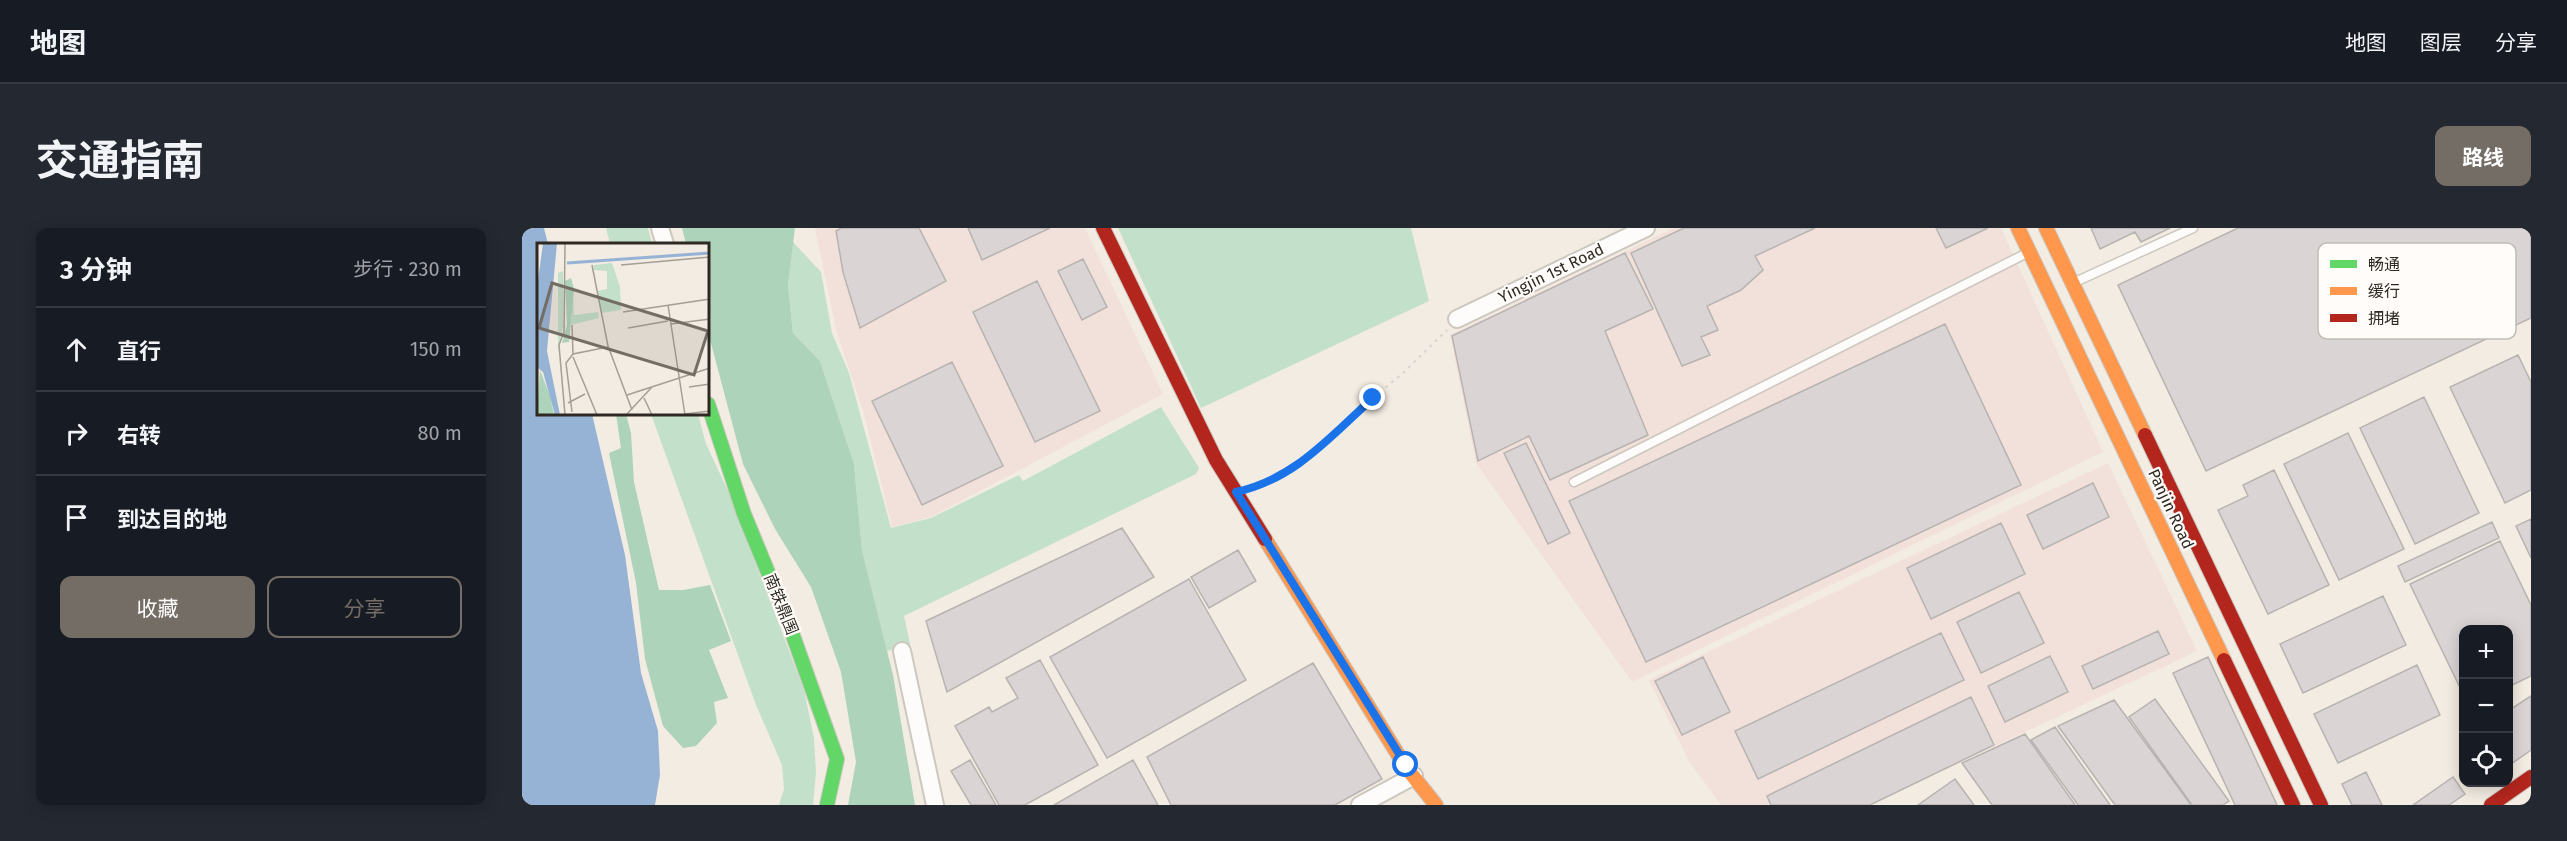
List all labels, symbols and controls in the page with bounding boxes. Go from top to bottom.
text: 地图 [30,27,86,60]
text: 地图 [2345,30,2387,56]
text: 图层 [2420,30,2462,56]
text: 分享 [2495,30,2537,56]
button: 路线 [2435,126,2531,186]
text: 交通指南 [36,136,204,186]
street label: Yingjin 1st Road [1495,239,1607,307]
inset map [537,243,710,416]
legend [2318,243,2516,339]
text: 3 分钟 [60,255,132,286]
text: 畅通 [2368,255,2400,274]
text: 步行 · 230 m [353,257,462,281]
text: 缓行 [2368,282,2400,301]
text: 拥堵 [2368,309,2400,328]
icon: ahead [60,333,93,366]
text: 150 m [410,337,462,361]
text: 直行 [117,338,161,365]
route end [1359,384,1385,410]
icon: right [60,417,93,450]
text: 80 m [417,421,462,445]
text: 右转 [117,422,161,449]
street label: Panjin Road [2144,466,2198,552]
icon: arrive [60,501,93,534]
text: 到达目的地 [117,506,227,533]
street label: 南铁鼎围 [760,571,802,637]
button: 收藏 [60,576,255,638]
button: 分享 [267,576,462,638]
map controls [2459,625,2513,787]
button: + [2459,625,2513,679]
button: − [2459,679,2513,733]
button: locate [2459,733,2513,787]
route start [1392,751,1418,777]

